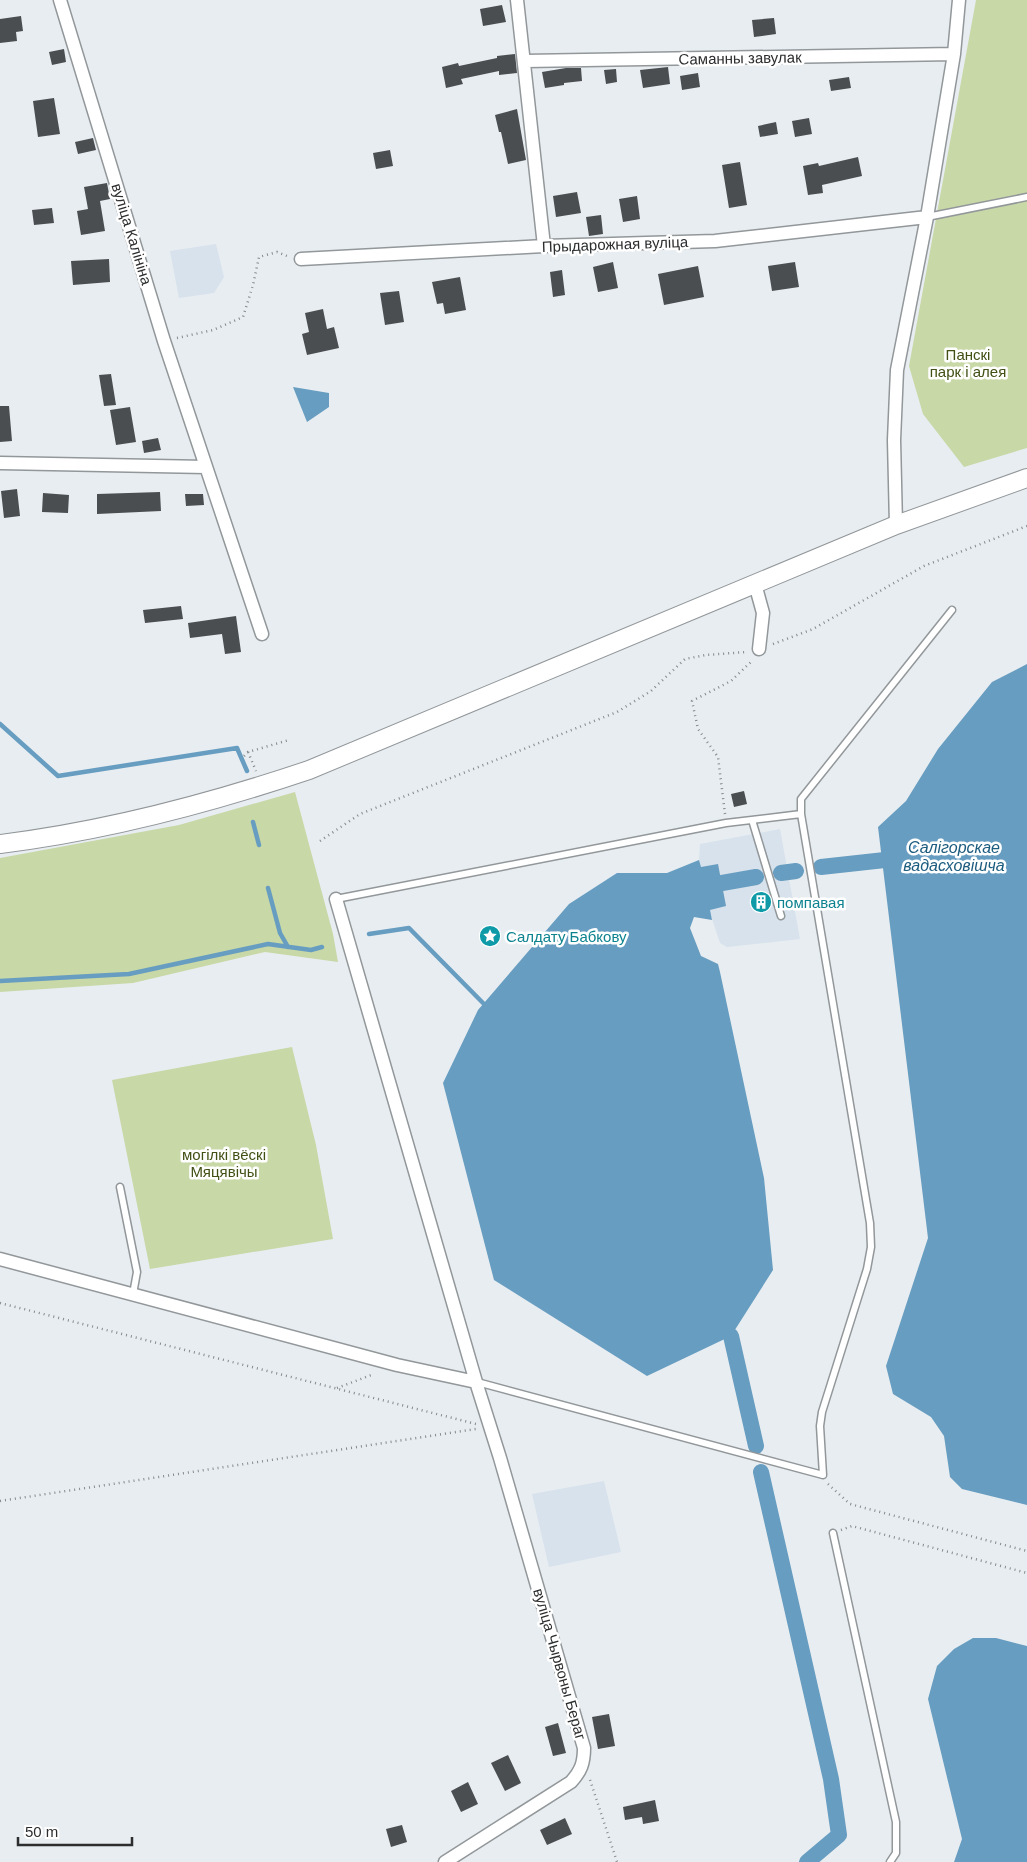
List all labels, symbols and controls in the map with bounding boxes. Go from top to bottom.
street label: Саманны завулак [678,48,802,68]
street label: вуліца Калініна [108,181,156,288]
street label: Прыдарожная вуліца [542,233,689,255]
park label: Панскі парк і алея [930,346,1006,380]
water label: Салігорскае вадасховішча [903,839,1005,874]
building icon: помпавая [749,890,773,914]
place label: помпавая [777,894,845,911]
place icon: Салдату Бабкову [478,924,502,948]
place label: Салдату Бабкову [506,928,627,945]
park label: могілкі вёскі Мяцявічы [182,1146,266,1180]
street label: вуліца Чырвоны Бераг [530,1586,590,1742]
scale bar [18,1814,131,1846]
text: 50 m [25,1823,58,1840]

